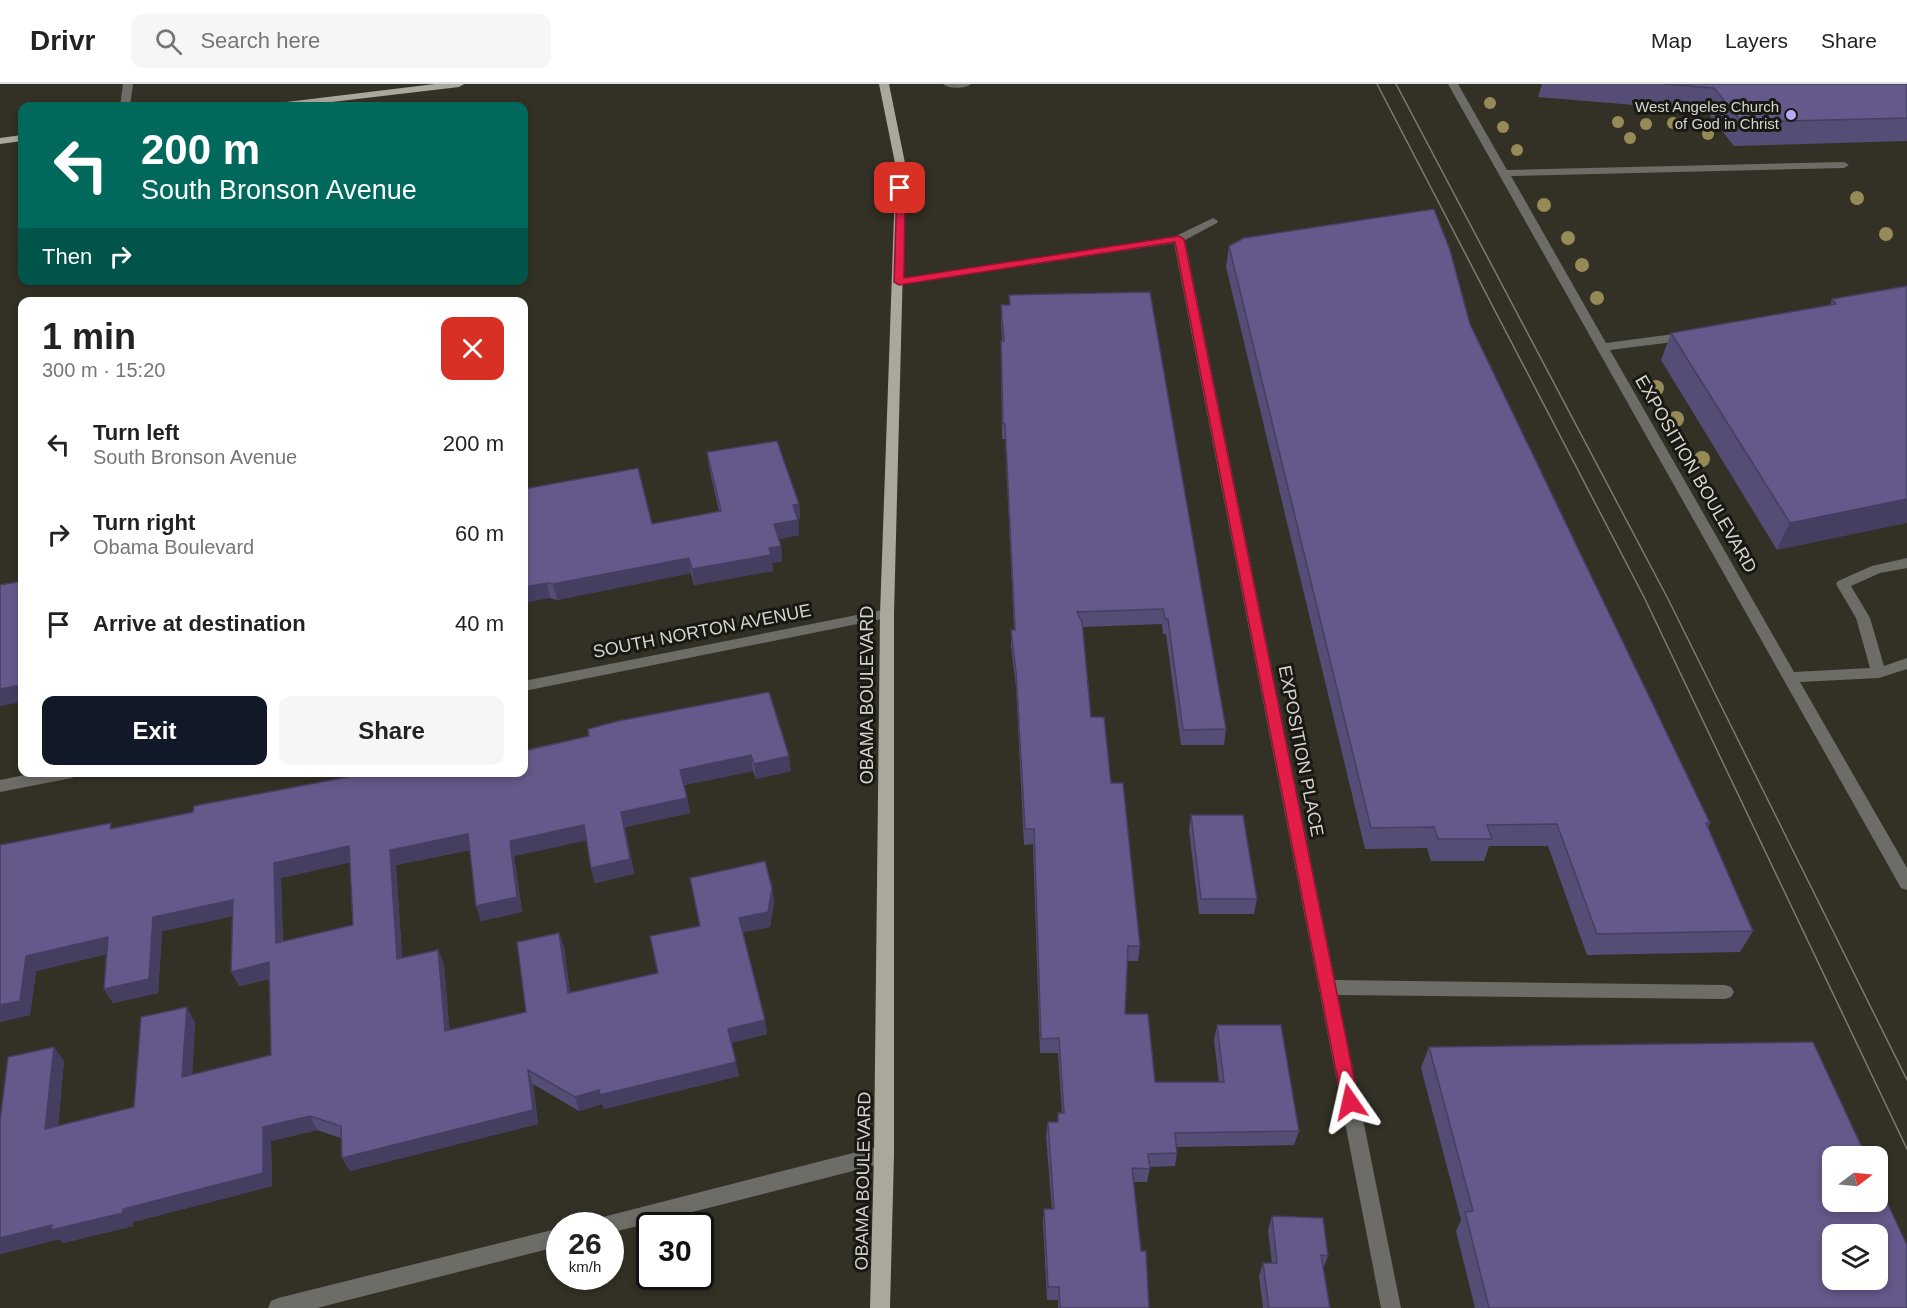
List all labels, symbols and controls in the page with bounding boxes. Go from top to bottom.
search box [131,14,551,68]
text: Drivr [30,25,95,56]
icon: search [152,25,185,58]
text: Search here [200,28,320,53]
text: Map [1651,29,1692,52]
text: Layers [1725,29,1788,52]
text: Share [1821,29,1877,52]
place label: West Angeles Church of God in Christ [1635,98,1780,132]
marker: West Angeles Church of God in Christ [1784,108,1798,122]
icon: left [42,126,120,204]
text: 200 m [141,126,260,173]
pin [874,162,925,213]
icon: arrive [883,171,916,204]
text: South Bronson Avenue [141,175,417,205]
icon: right [104,240,137,273]
text: Then [42,244,92,269]
text: 1 min [42,316,136,357]
button: close [441,317,504,380]
text: 300 m · 15:20 [42,359,165,381]
street label: EXPOSITION BOULEVARD [1631,372,1761,576]
text: Turn left [93,420,179,445]
icon: left [42,428,75,461]
text: 200 m [443,431,504,456]
text: South Bronson Avenue [93,446,297,468]
text: Turn right [93,510,195,535]
icon: right [42,518,75,551]
text: 60 m [455,521,504,546]
text: Obama Boulevard [93,536,254,558]
street label: SOUTH NORTON AVENUE [591,600,813,662]
street label: OBAMA BOULEVARD [857,606,877,784]
icon: arrive [42,608,75,641]
text: Arrive at destination [93,611,306,636]
text: 40 m [455,611,504,636]
street label: EXPOSITION PLACE [1275,664,1327,838]
button: Exit [42,696,267,765]
button: Share [279,696,504,765]
position arrow [1318,1070,1382,1134]
street label: OBAMA BOULEVARD [851,1091,875,1271]
north arrow [1822,1146,1888,1212]
map controls [1822,1146,1888,1290]
speed limit sign: 30 [636,1212,714,1290]
button: layers [1822,1224,1888,1290]
text: 26 [568,1227,602,1260]
text: km/h [569,1258,601,1275]

